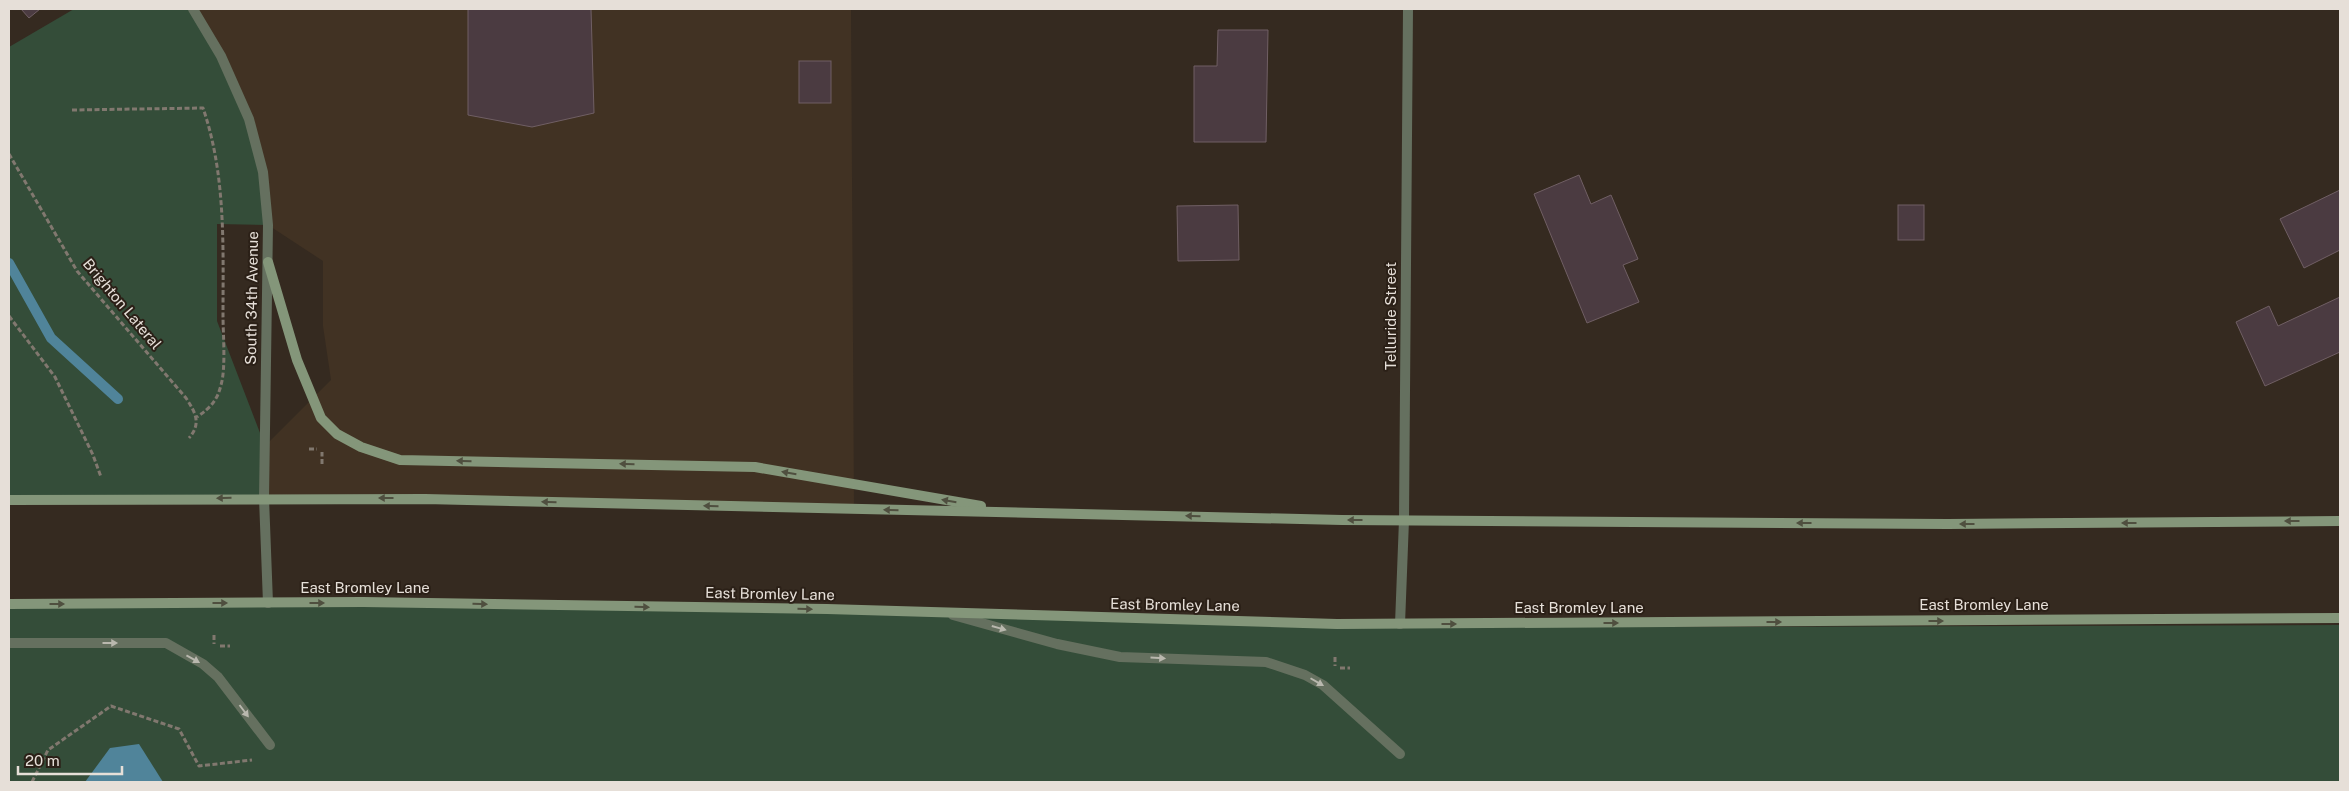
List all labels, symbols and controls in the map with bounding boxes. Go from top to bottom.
street label: South 34th Avenue [242,231,261,365]
street label: Brighton Lateral [80,255,165,352]
street label: Telluride Street [1382,262,1399,370]
one-way arrow [456,457,472,465]
one-way arrow [618,460,634,468]
one-way arrow [780,468,796,476]
one-way arrow [378,494,394,502]
one-way arrow [215,495,231,503]
one-way arrow [940,496,956,504]
one-way arrow [540,498,556,506]
one-way arrow [703,502,719,510]
one-way arrow [882,506,898,514]
one-way arrow [1185,512,1201,520]
one-way arrow [1347,516,1363,524]
one-way arrow [2283,518,2299,526]
one-way arrow [1796,519,1812,527]
one-way arrow [2121,519,2137,527]
one-way arrow [1958,520,1974,528]
street label: East Bromley Lane [300,579,430,596]
street label: East Bromley Lane [705,584,835,603]
street label: East Bromley Lane [1110,595,1240,614]
street label: East Bromley Lane [1919,596,2049,613]
one-way arrow [309,598,325,606]
one-way arrow [212,599,228,607]
street label: East Bromley Lane [1514,599,1644,616]
one-way arrow [50,600,66,608]
one-way arrow [472,600,488,608]
one-way arrow [634,603,650,611]
one-way arrow [797,605,813,613]
one-way arrow [1766,617,1782,625]
one-way arrow [1929,617,1945,625]
one-way arrow [1604,619,1620,627]
one-way arrow [1441,620,1457,628]
one-way arrow [992,624,1007,632]
one-way arrow [102,639,118,647]
one-way arrow [186,654,200,663]
one-way arrow [1150,655,1166,663]
one-way arrow [1309,678,1324,686]
one-way arrow [239,704,250,717]
scale bar [18,744,121,776]
text: 20 m [25,752,60,769]

